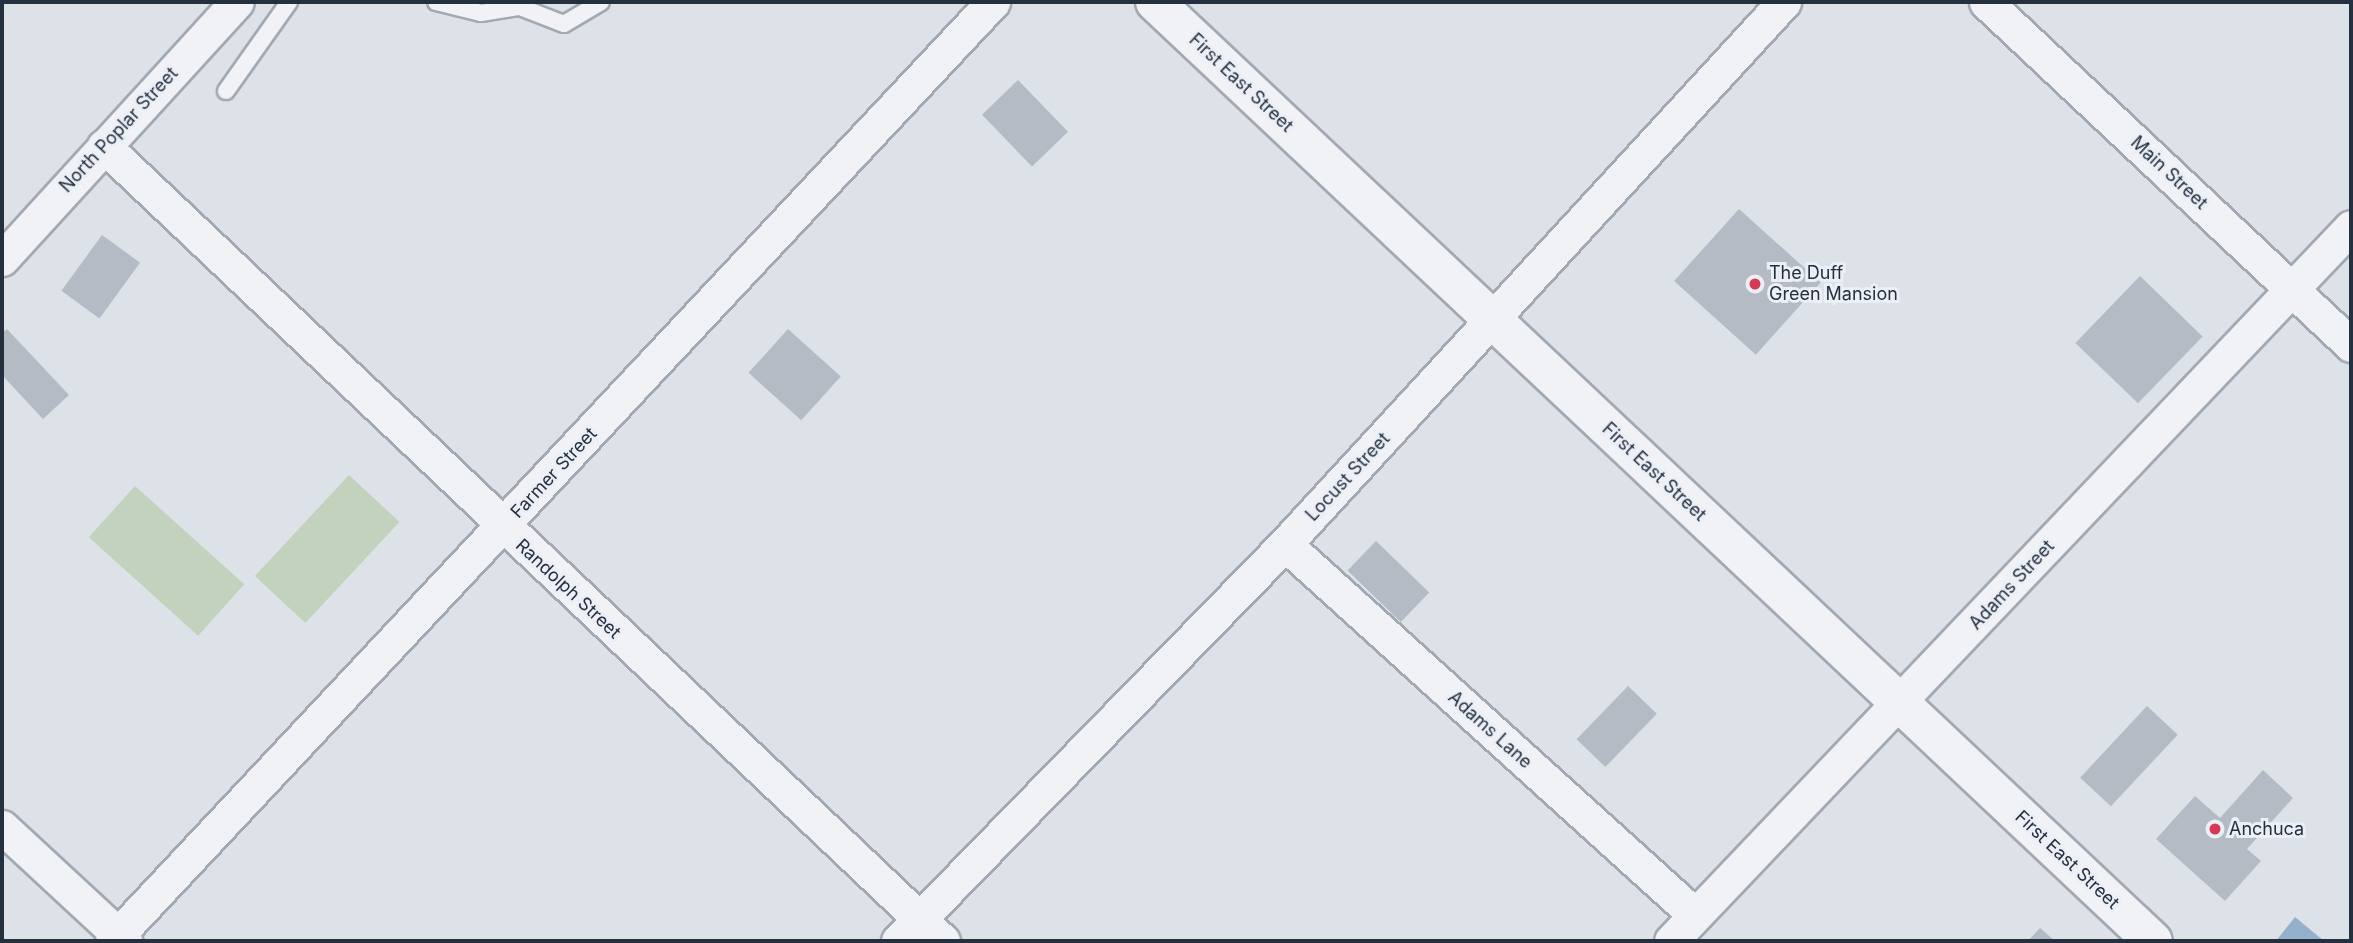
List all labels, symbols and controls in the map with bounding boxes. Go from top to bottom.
street label: First East Street [1184,29,1298,137]
street label: North Poplar Street [55,63,183,197]
street label: Main Street [2126,132,2212,214]
place label: The Duff Green Mansion [1769,263,1898,306]
marker: The Duff Green Mansion [1747,276,1763,292]
street label: First East Street [1597,418,1711,526]
street label: Farmer Street [506,423,602,523]
street label: Locust Street [1302,428,1394,526]
street label: Randolph Street [511,535,625,643]
street label: Adams Street [1965,536,2059,634]
street label: Adams Lane [1444,687,1536,773]
street label: First East Street [2010,806,2124,914]
place label: Anchuca [2229,818,2304,840]
marker: Anchuca [2207,821,2223,837]

